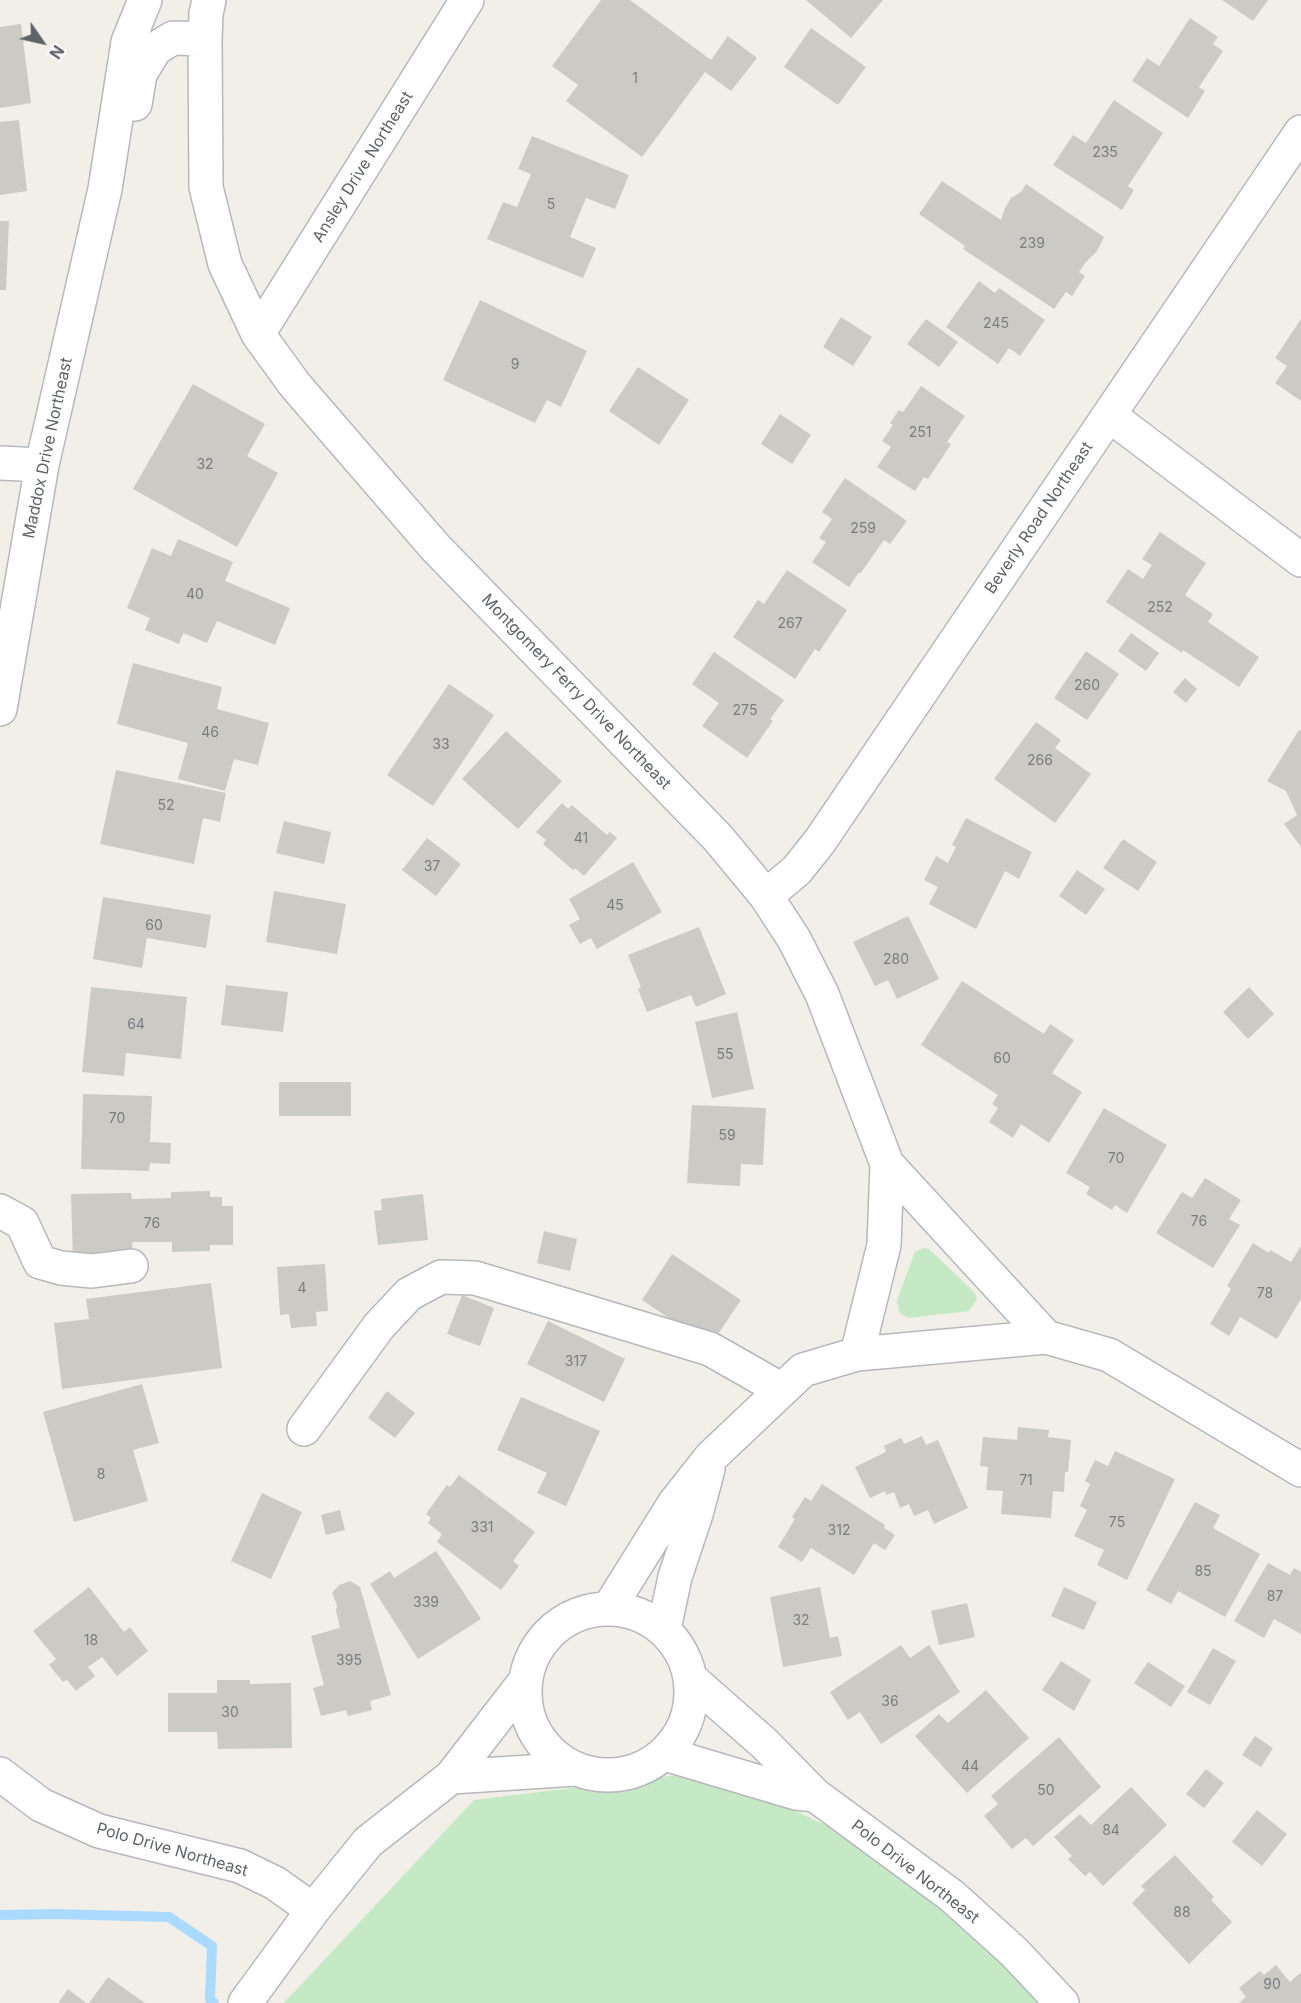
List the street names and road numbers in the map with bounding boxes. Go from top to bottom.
street label: Ansley Drive Northeast [309,88,417,246]
street label: Maddox Drive Northeast [19,356,77,540]
street label: Beverly Road Northeast [981,438,1097,598]
street label: Montgomery Ferry Drive Northeast [477,590,675,794]
street label: Polo Drive Northeast [847,1816,983,1928]
street label: Polo Drive Northeast [94,1819,250,1881]

